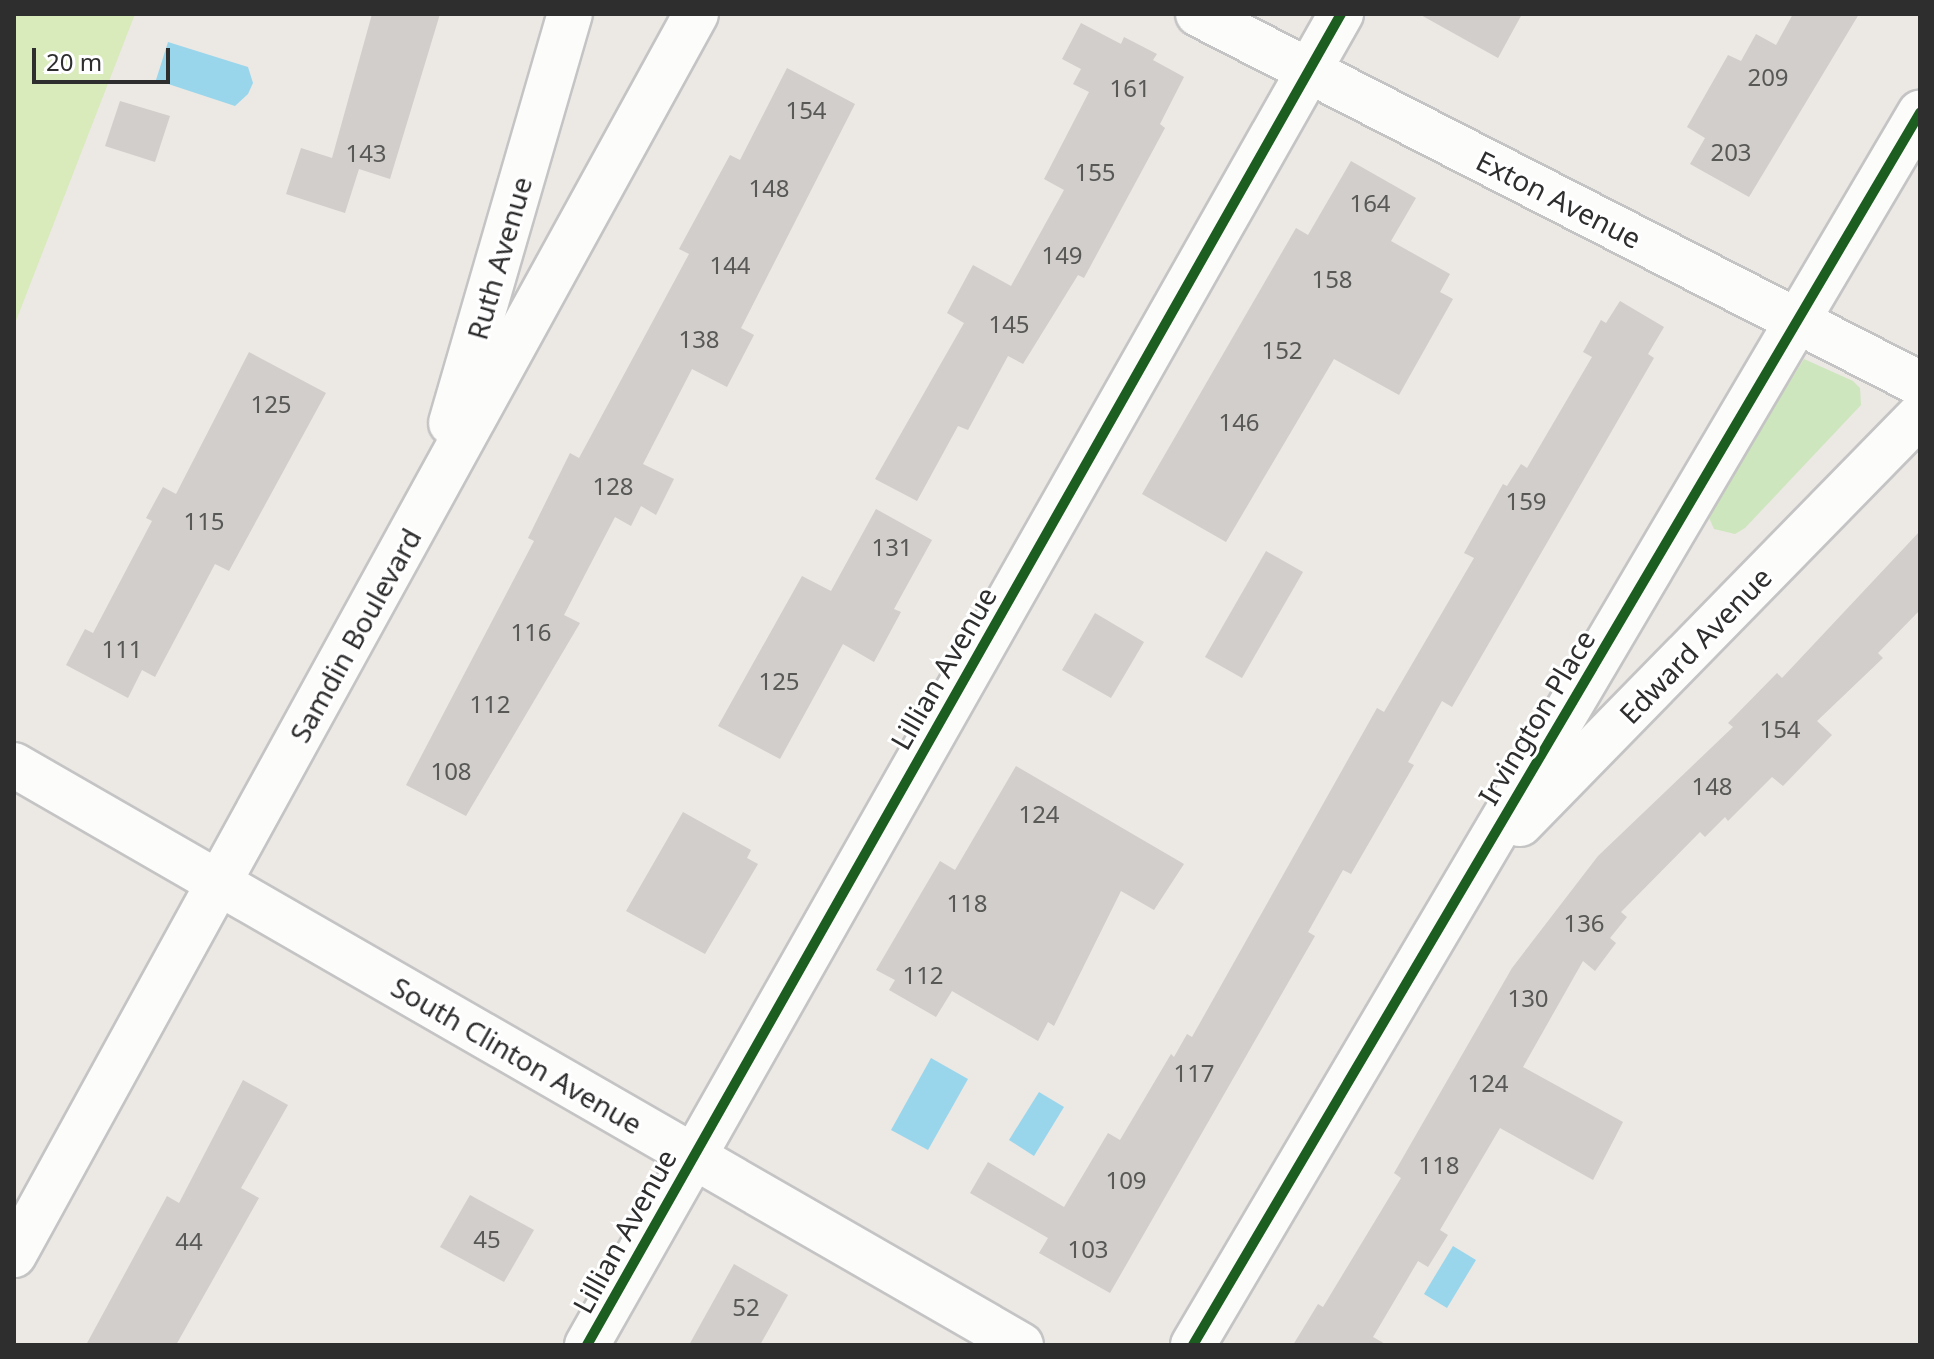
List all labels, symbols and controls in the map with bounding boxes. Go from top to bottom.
scale bar [36,32,174,82]
text: 20 m [46,45,102,78]
house number: 209 [1747,63,1789,91]
house number: 161 [1109,74,1151,102]
house number: 154 [785,96,827,124]
house number: 203 [1710,138,1752,166]
house number: 143 [345,139,387,167]
street label: Exton Avenue [1471,143,1647,255]
house number: 155 [1074,158,1116,186]
street label: Ruth Avenue [460,173,538,343]
house number: 148 [748,174,790,202]
house number: 164 [1349,189,1391,217]
house number: 149 [1041,241,1083,269]
house number: 144 [709,251,751,279]
house number: 158 [1311,265,1353,293]
house number: 145 [988,310,1030,338]
house number: 138 [678,325,720,353]
house number: 152 [1261,336,1303,364]
house number: 125 [250,390,292,418]
house number: 146 [1218,408,1260,436]
house number: 128 [592,472,634,500]
house number: 159 [1505,487,1547,515]
house number: 115 [183,507,225,535]
street label: Samdin Boulevard [282,522,428,748]
house number: 131 [871,533,913,561]
street label: Edward Avenue [1612,560,1778,730]
street label: Lillian Avenue [883,581,1003,755]
house number: 116 [510,618,552,646]
street label: Irvington Place [1471,624,1601,810]
house number: 111 [101,635,143,663]
house number: 125 [758,667,800,695]
house number: 112 [469,690,511,718]
house number: 154 [1759,715,1801,743]
house number: 108 [430,757,472,785]
house number: 148 [1691,772,1733,800]
house number: 124 [1018,800,1060,828]
house number: 118 [946,889,988,917]
house number: 136 [1563,909,1605,937]
house number: 112 [902,961,944,989]
street label: South Clinton Avenue [386,970,648,1140]
house number: 130 [1507,984,1549,1012]
house number: 117 [1173,1059,1215,1087]
house number: 124 [1467,1069,1509,1097]
street label: Lillian Avenue [565,1143,683,1319]
house number: 118 [1418,1151,1460,1179]
house number: 109 [1105,1166,1147,1194]
house number: 45 [473,1225,501,1253]
house number: 44 [175,1227,203,1255]
house number: 103 [1067,1235,1109,1263]
house number: 52 [732,1293,760,1321]

